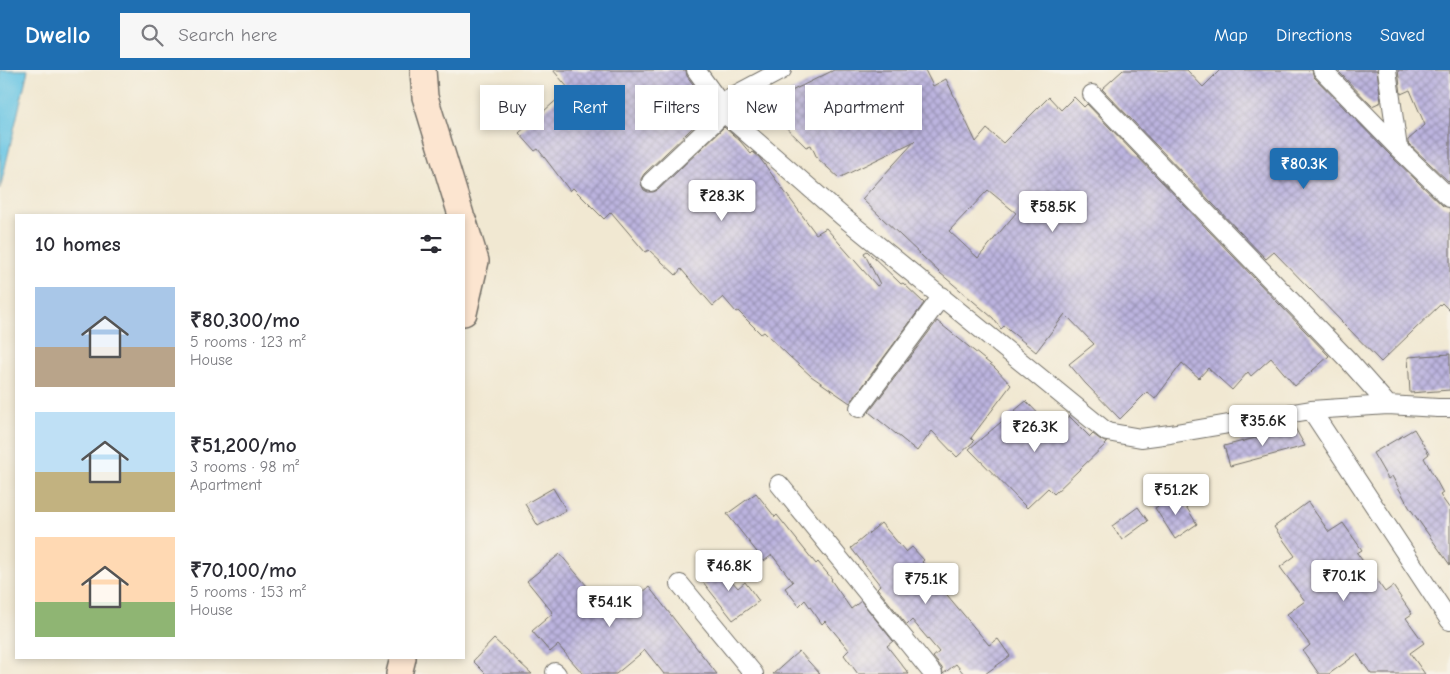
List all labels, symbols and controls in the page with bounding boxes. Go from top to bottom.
search box [120,13,470,58]
text: Dwello [25,21,90,49]
icon: search [138,21,166,49]
text: Search here [178,24,277,46]
text: Map [1214,25,1248,46]
text: Directions [1276,25,1352,46]
text: Saved [1380,25,1425,46]
chip: Buy [480,85,544,130]
chip: Rent [554,85,625,130]
chip: Filters [635,85,718,130]
chip: New [728,85,795,130]
chip: Apartment [805,85,922,130]
pin: ₹80.3K [1263,148,1345,190]
text: ₹80.3K [1281,155,1327,173]
pin: ₹28.3K [681,180,763,222]
text: ₹28.3K [699,187,745,205]
pin: ₹58.5K [1012,190,1094,233]
text: ₹58.5K [1030,198,1076,216]
icon: filters [417,230,445,258]
text: 10 homes [35,232,121,256]
icon: home [75,307,135,367]
text: ₹80,300/mo [190,308,300,332]
text: 5 rooms · 123 m² [190,333,306,351]
text: House [190,351,233,369]
pin: ₹35.6K [1222,404,1304,447]
pin: ₹26.3K [994,410,1076,453]
text: ₹35.6K [1240,412,1286,430]
text: ₹26.3K [1012,418,1058,436]
icon: home [75,432,135,492]
text: ₹51,200/mo [190,433,297,457]
text: 3 rooms · 98 m² [190,458,299,476]
pin: ₹51.2K [1135,474,1217,516]
text: Apartment [190,476,262,494]
text: ₹51.2K [1154,481,1198,499]
pin: ₹46.8K [688,550,770,592]
icon: home [75,557,135,617]
text: ₹46.8K [706,557,752,575]
text: ₹70,100/mo [190,558,297,582]
pin: ₹70.1K [1303,560,1385,602]
pin: ₹75.1K [885,562,967,605]
text: ₹70.1K [1322,567,1366,585]
text: ₹75.1K [904,570,948,588]
text: 5 rooms · 153 m² [190,583,306,601]
pin: ₹54.1K [569,586,651,628]
text: ₹54.1K [588,593,632,611]
text: House [190,601,233,619]

